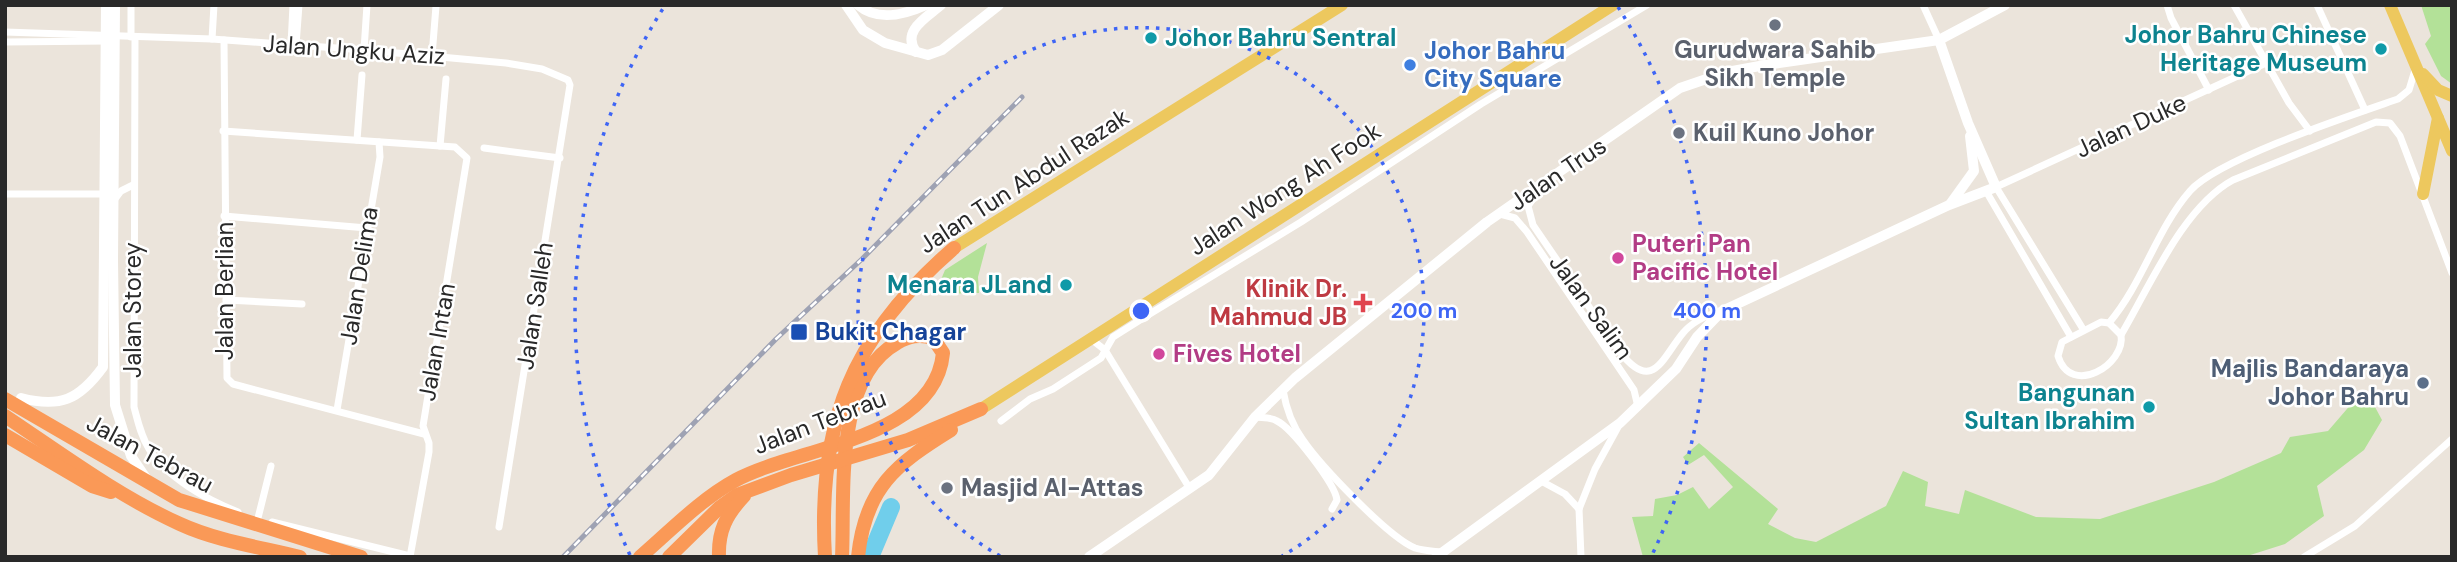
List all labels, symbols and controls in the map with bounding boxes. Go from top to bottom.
marker: Gurudwara Sahib Sikh Temple [1767,17,1783,33]
place label: Johor Bahru Chinese Heritage Museum [2124,19,2367,78]
place label: Johor Bahru Sentral [1165,22,1396,53]
street label: Jalan Ungku Aziz [262,28,446,71]
marker: Johor Bahru Sentral [1143,30,1159,46]
place label: Gurudwara Sahib Sikh Temple [1674,34,1876,93]
place label: Johor Bahru City Square [1424,35,1565,94]
marker: Johor Bahru Chinese Heritage Museum [2373,41,2389,57]
marker: Johor Bahru City Square [1402,57,1418,73]
street label: Jalan Duke [2070,86,2191,165]
street label: Jalan Tun Abdul Razak [913,101,1135,260]
street label: Jalan Wong Ah Fook [1183,115,1386,262]
place label: Kuil Kuno Johor [1693,117,1874,148]
marker: Kuil Kuno Johor [1671,125,1687,141]
street label: Jalan Trus [1503,130,1612,217]
street label: Jalan Delima [332,205,385,347]
street label: Jalan Berlian [209,222,240,360]
place label: Puteri Pan Pacific Hotel [1632,228,1778,287]
street label: Jalan Salleh [509,240,560,372]
street label: Jalan Storey [117,242,148,378]
street label: Jalan Salim [1543,248,1640,366]
marker: Puteri Pan Pacific Hotel [1610,250,1626,266]
place label: Menara JLand [887,269,1052,300]
place label: Klinik Dr. Mahmud JB [1210,273,1347,332]
marker: Menara JLand [1058,277,1074,293]
street label: Jalan Intan [411,280,462,403]
marker: Klinik Dr. Mahmud JB [1353,293,1373,313]
text: 200 m [1391,297,1457,325]
text: 400 m [1673,297,1741,325]
centre of rings [1129,299,1153,323]
place label: Bukit Chagar [815,316,967,347]
marker: Bukit Chagar [789,322,809,342]
place label: Fives Hotel [1173,338,1301,369]
marker: Fives Hotel [1151,346,1167,362]
place label: Majlis Bandaraya Johor Bahru [2211,353,2409,412]
marker: Majlis Bandaraya Johor Bahru [2415,375,2431,391]
place label: Bangunan Sultan Ibrahim [1964,377,2135,436]
street label: Jalan Tebrau [749,382,890,461]
marker: Bangunan Sultan Ibrahim [2141,399,2157,415]
street label: Jalan Tebrau [81,407,219,500]
place label: Masjid Al-Attas [961,472,1144,503]
marker: Masjid Al-Attas [939,480,955,496]

